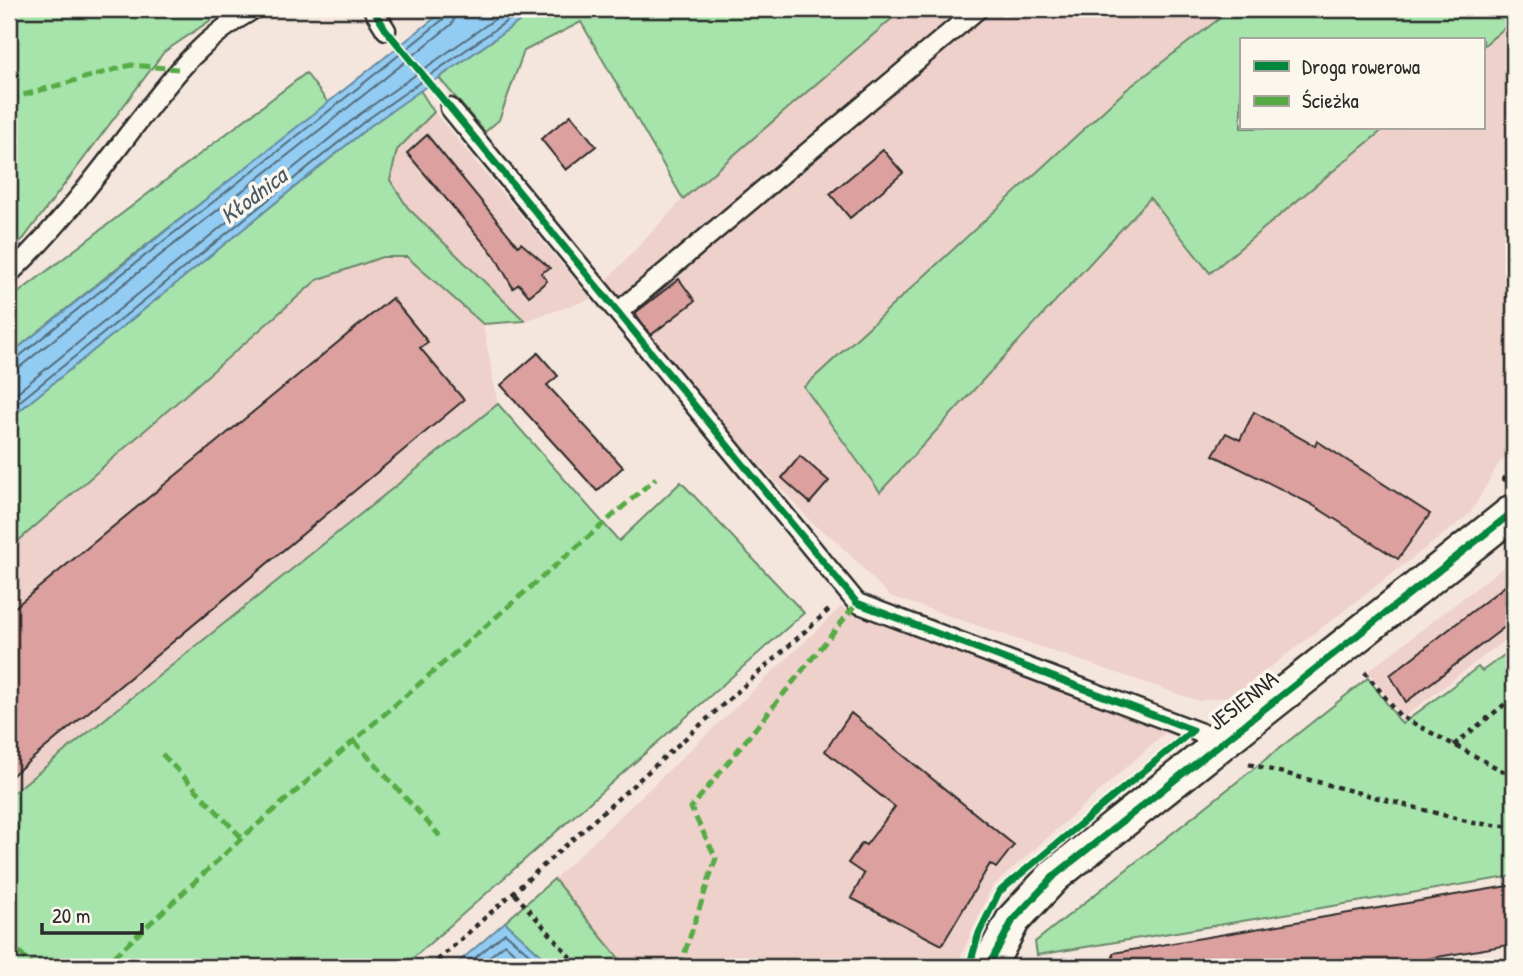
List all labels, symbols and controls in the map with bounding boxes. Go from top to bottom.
legend [1240,38,1484,130]
text: Droga rowerowa [1302,52,1420,81]
text: Ścieżka [1302,86,1359,115]
water label: Kłodnica [213,158,295,231]
street label: JESIENNA [1202,663,1284,737]
scale bar [42,892,142,936]
text: 20 m [52,901,90,930]

